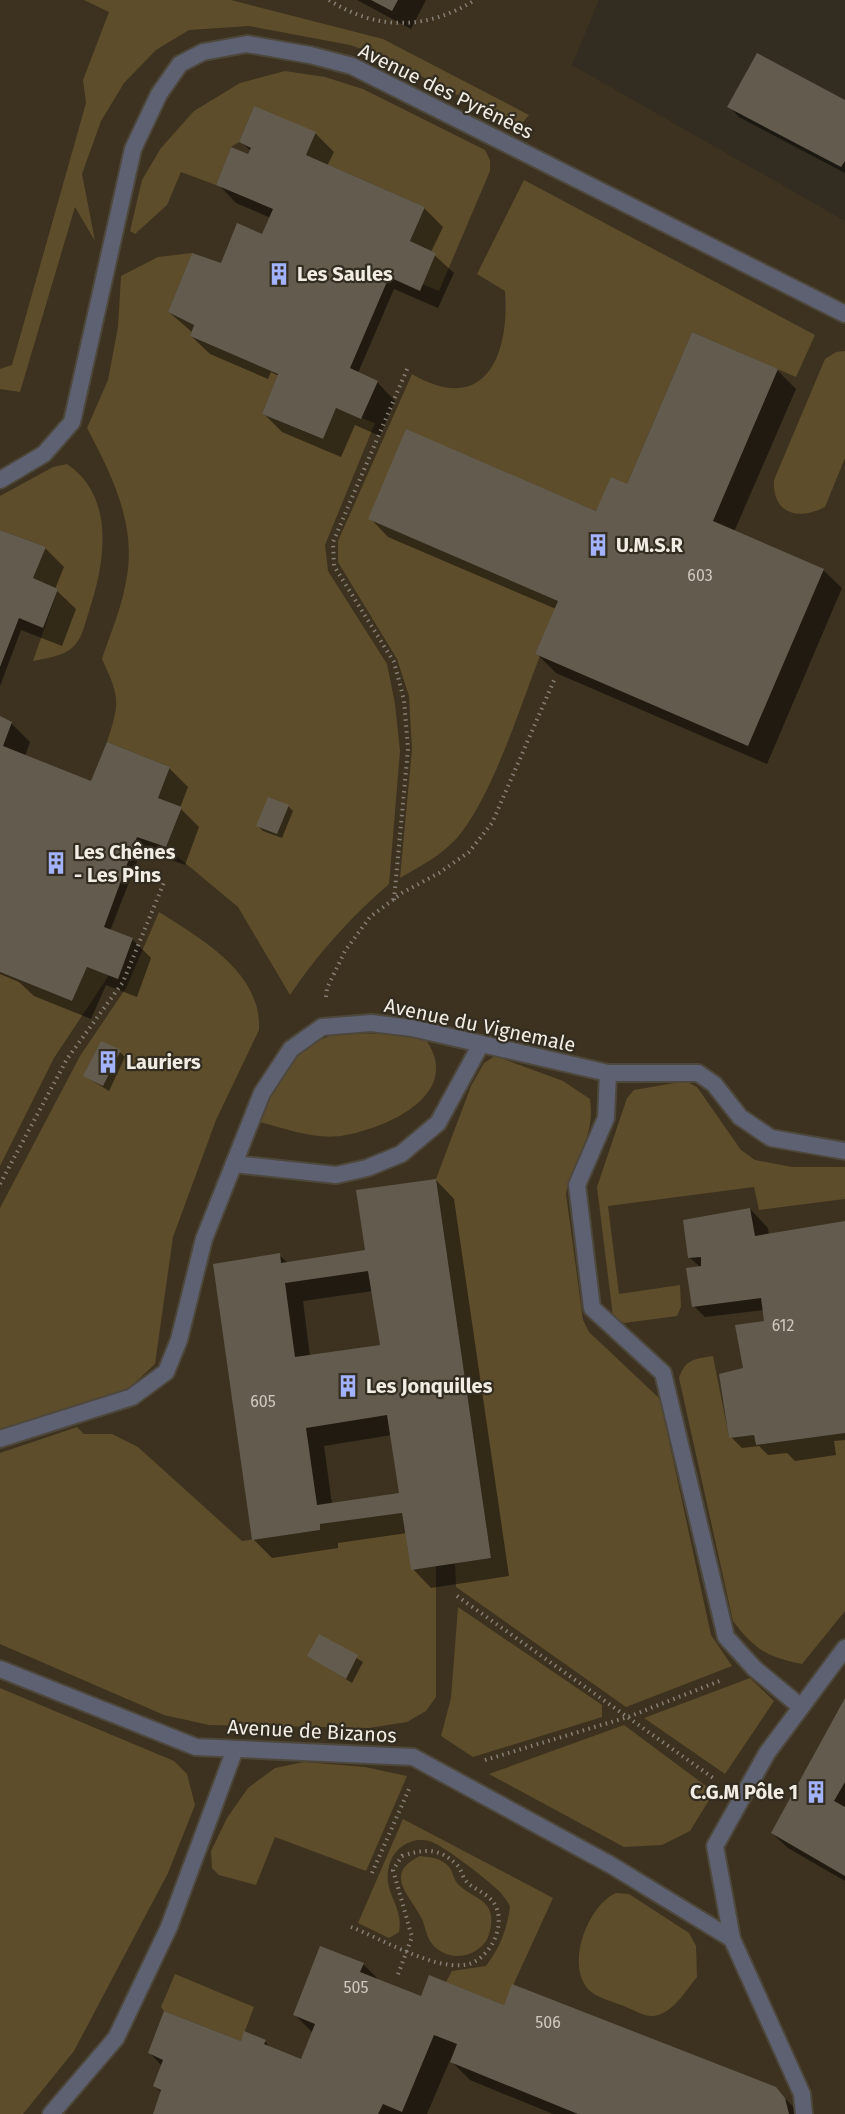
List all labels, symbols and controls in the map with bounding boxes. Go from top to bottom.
street label: Avenue des Pyrénées [355,38,537,144]
building icon: Les Saules [266,261,292,287]
place label: Les Saules [297,262,393,286]
building icon: U.M.S.R [585,532,611,558]
place label: U.M.S.R [616,533,683,557]
house number: 603 [687,566,713,585]
place label: Les Chênes - Les Pins [74,840,176,887]
building icon: Les Chênes - Les Pins [43,850,69,876]
street label: Avenue du Vignemale [382,993,578,1057]
building icon: Lauriers [95,1049,121,1075]
place label: Lauriers [126,1050,201,1074]
house number: 612 [772,1316,794,1335]
building icon: Les Jonquilles [335,1373,361,1399]
place label: Les Jonquilles [366,1374,493,1398]
house number: 605 [250,1392,276,1411]
street label: Avenue de Bizanos [227,1715,397,1747]
building icon: C.G.M Pôle 1 [803,1779,829,1805]
place label: C.G.M Pôle 1 [690,1780,798,1804]
house number: 505 [344,1978,368,1997]
house number: 506 [535,2013,561,2032]

